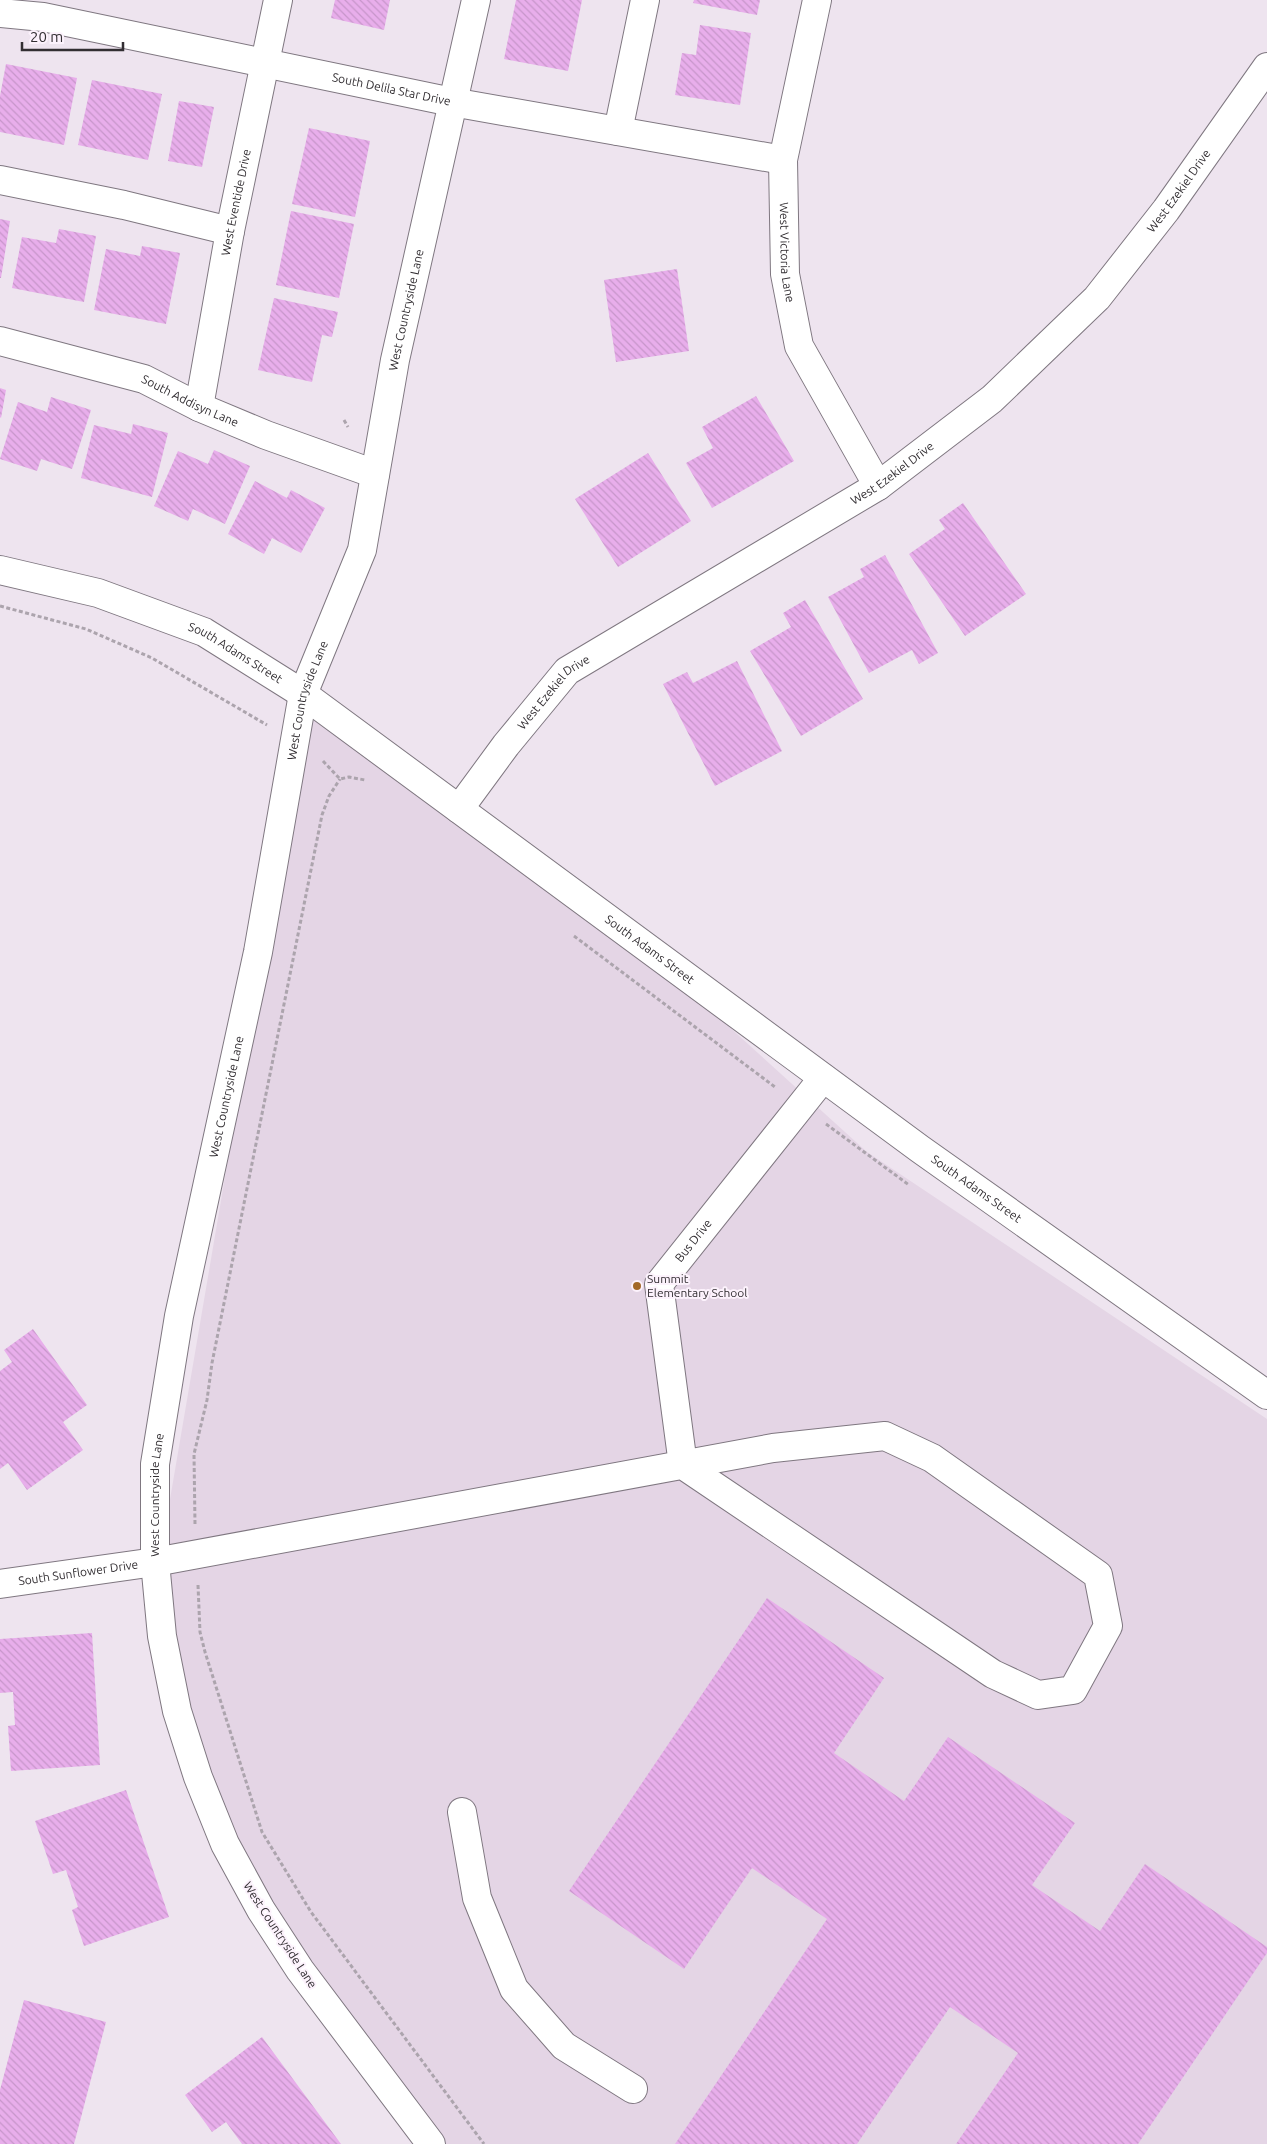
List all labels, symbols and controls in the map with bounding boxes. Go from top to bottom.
scale bar [22,20,124,52]
text: 20 m [30,28,63,45]
street label: South Delila Star Drive [331,70,452,108]
street label: West Ezekiel Drive [1144,147,1213,235]
street label: West Eventide Drive [219,148,253,257]
street label: West Victoria Lane [778,202,797,303]
street label: West Countryside Lane [386,248,426,371]
street label: South Addisyn Lane [140,372,241,429]
street label: West Ezekiel Drive [848,439,936,507]
street label: South Adams Street [187,620,285,686]
street label: West Countryside Lane [285,639,330,761]
street label: West Ezekiel Drive [515,652,592,732]
street label: South Adams Street [603,912,697,986]
street label: West Countryside Lane [207,1035,246,1159]
street label: South Adams Street [929,1152,1024,1225]
street label: Bus Drive [672,1216,714,1264]
place label: Summit Elementary School [647,1272,747,1299]
marker: Summit Elementary School [631,1280,643,1292]
street label: West Countryside Lane [148,1432,166,1557]
street label: South Sunflower Drive [17,1557,139,1587]
street label: West Countryside Lane [241,1879,320,1990]

